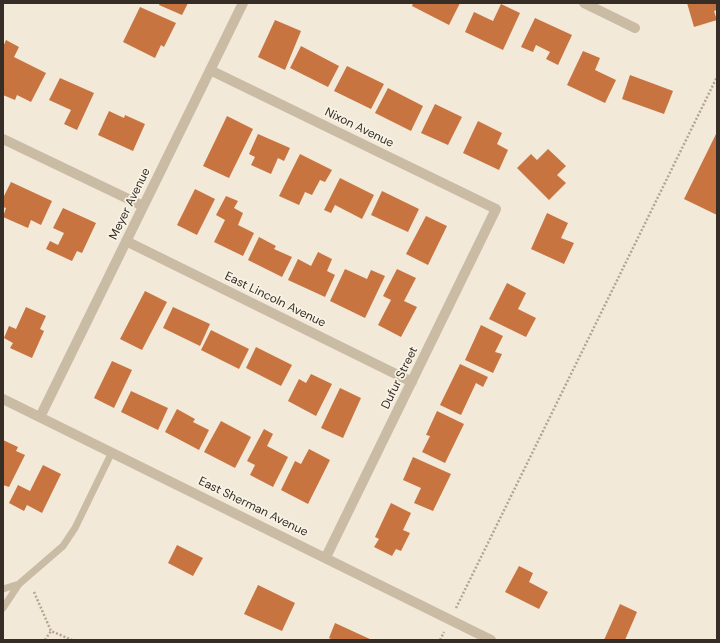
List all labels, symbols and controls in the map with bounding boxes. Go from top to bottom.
street label: Nixon Avenue [322,105,396,151]
street label: Meyer Avenue [106,166,154,242]
street label: East Lincoln Avenue [222,269,328,331]
street label: Dufur Street [379,344,421,412]
street label: East Sherman Avenue [196,474,310,540]

